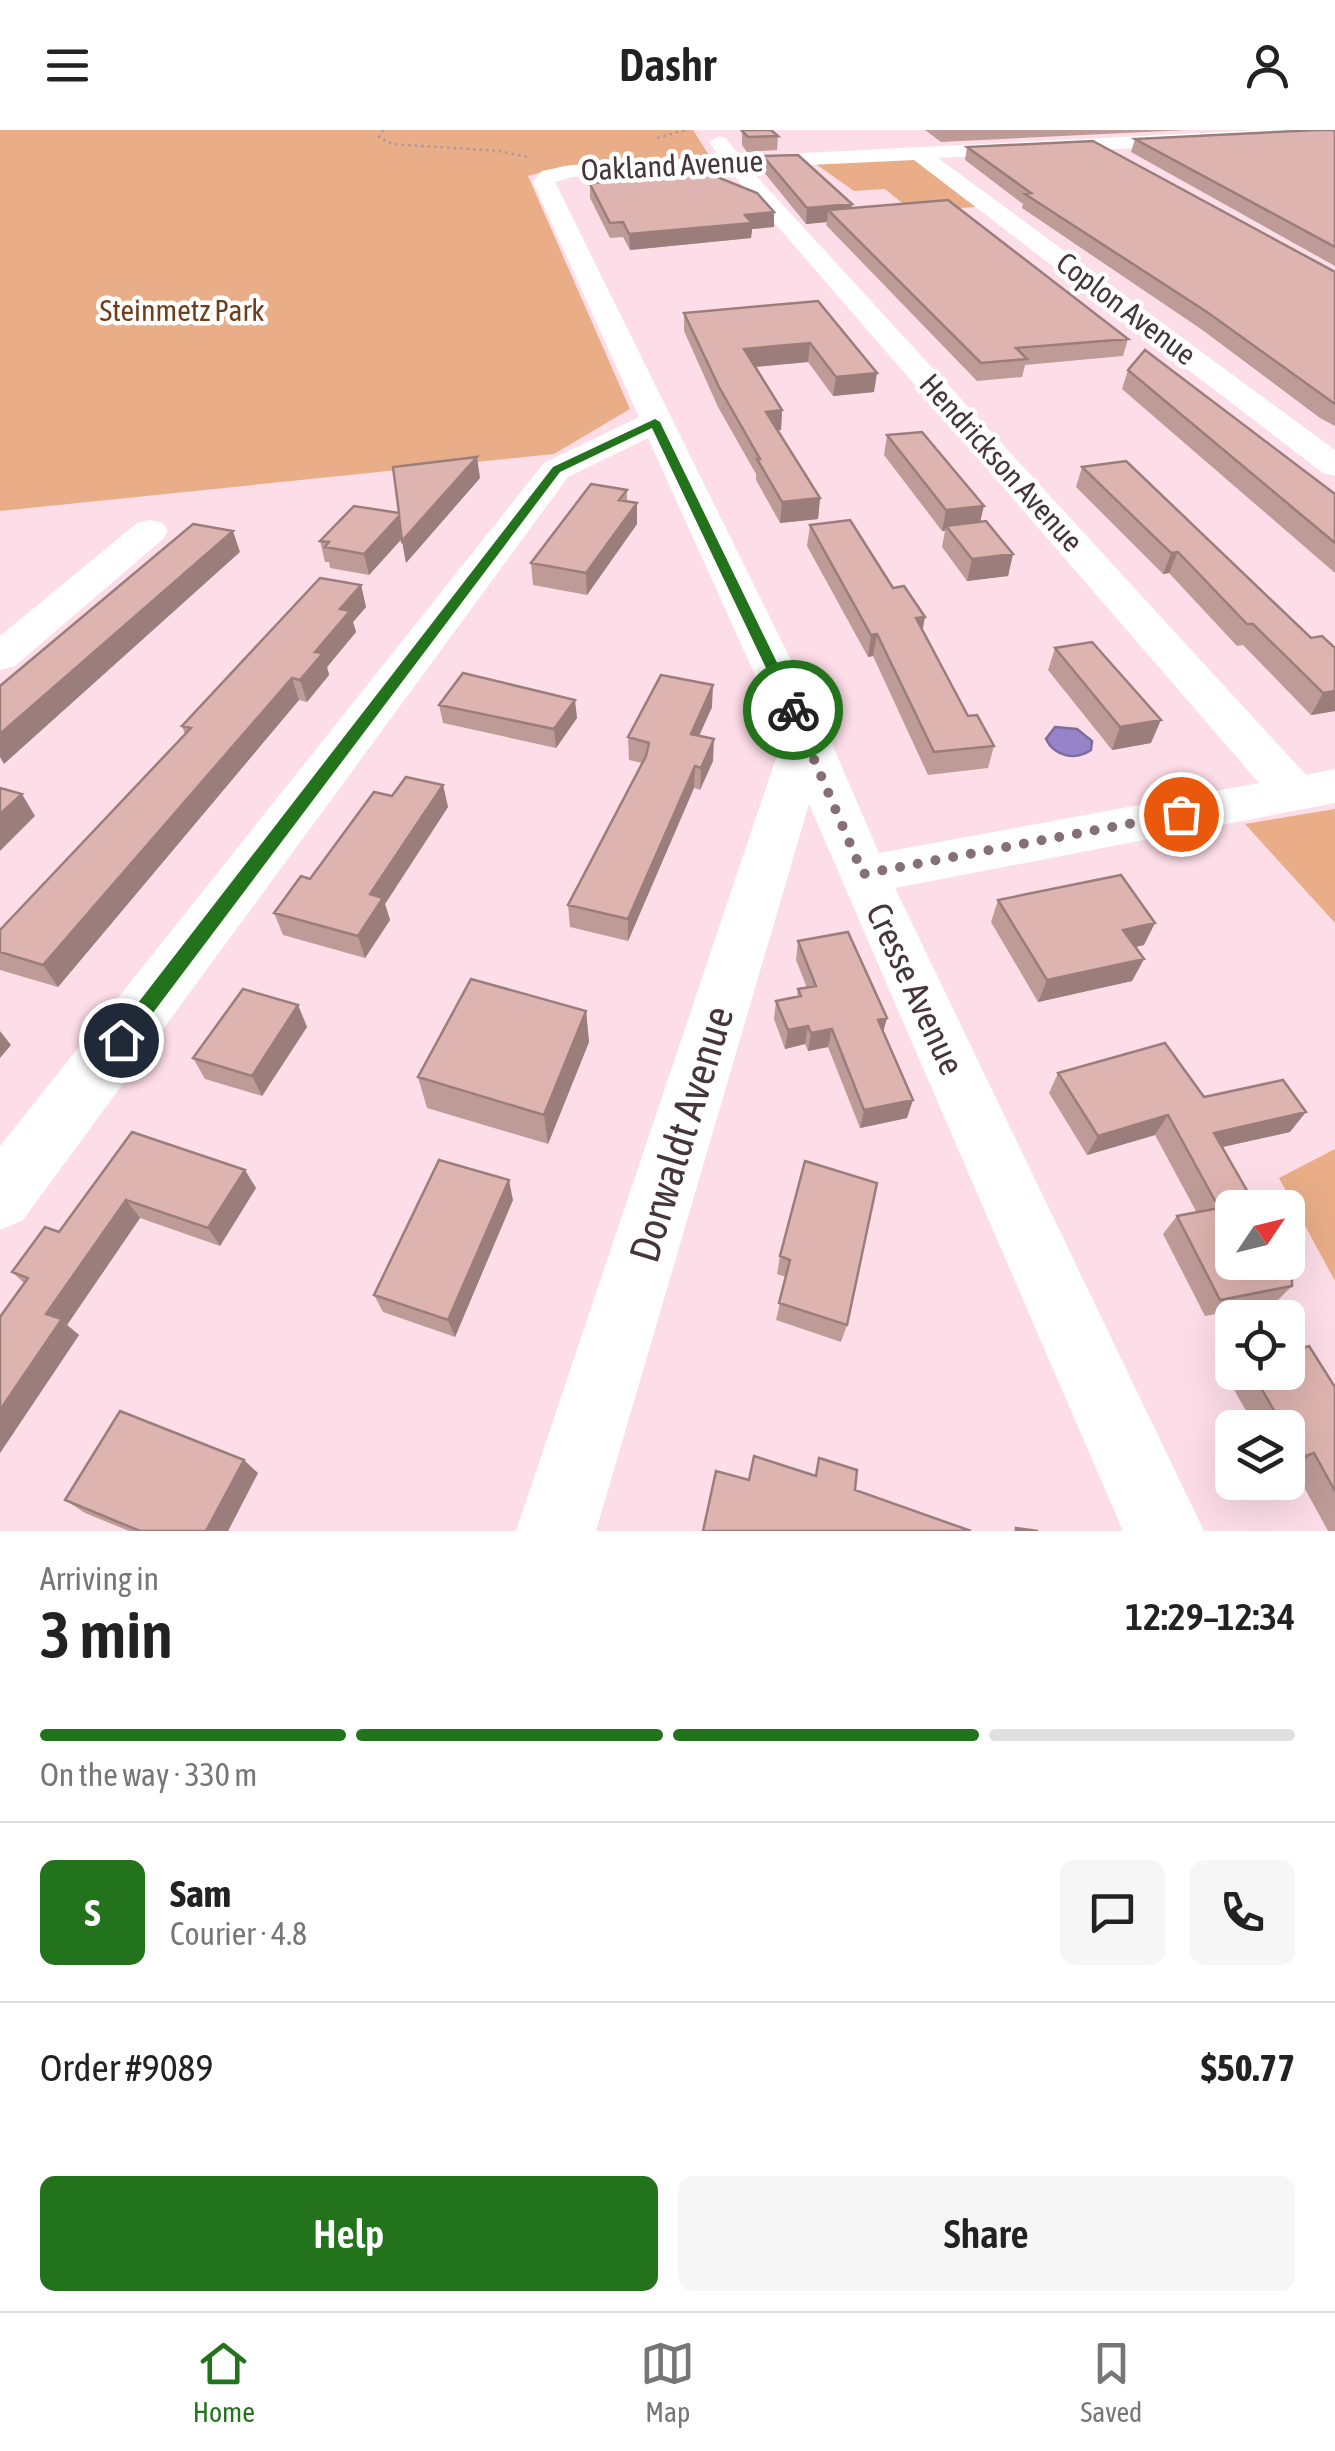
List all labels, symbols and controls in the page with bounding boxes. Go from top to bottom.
icon: menu [40,38,95,93]
icon: person [1240,38,1295,93]
text: Dashr [619,39,716,91]
street label: Oakland Avenue [580,143,764,187]
street label: Coplon Avenue [1050,245,1203,372]
park label: Steinmetz Park [100,293,264,327]
street label: Hendrickson Avenue [913,367,1090,558]
courier [743,660,843,760]
icon: bike [766,683,821,738]
pin [1139,772,1224,857]
icon: bag [1154,787,1209,842]
street label: Cresse Avenue [859,897,973,1081]
pin [79,998,164,1083]
street label: Dorwaldt Avenue [619,1000,743,1268]
icon: home [94,1013,149,1068]
north arrow [1215,1190,1305,1280]
map controls [1215,1190,1305,1500]
button: locate [1215,1300,1305,1390]
button: layers [1215,1410,1305,1500]
text: Arriving in [40,1560,159,1597]
text: 12:29–12:34 [1125,1595,1295,1638]
text: 3 min [40,1597,173,1672]
text: On the way · 330 m [40,1756,257,1793]
button: chat [1060,1860,1165,1965]
button: phone [1190,1860,1295,1965]
text: Sam [170,1872,231,1915]
text: S [85,1891,100,1934]
text: Courier · 4.8 [170,1915,307,1952]
text: Order #9089 [40,2046,213,2089]
text: $50.77 [1201,2046,1295,2089]
button: Help [40,2176,658,2291]
button: Share [678,2176,1295,2291]
tab: Home [193,2336,255,2428]
tab: Map [640,2336,695,2428]
tab: Saved [1080,2336,1142,2428]

